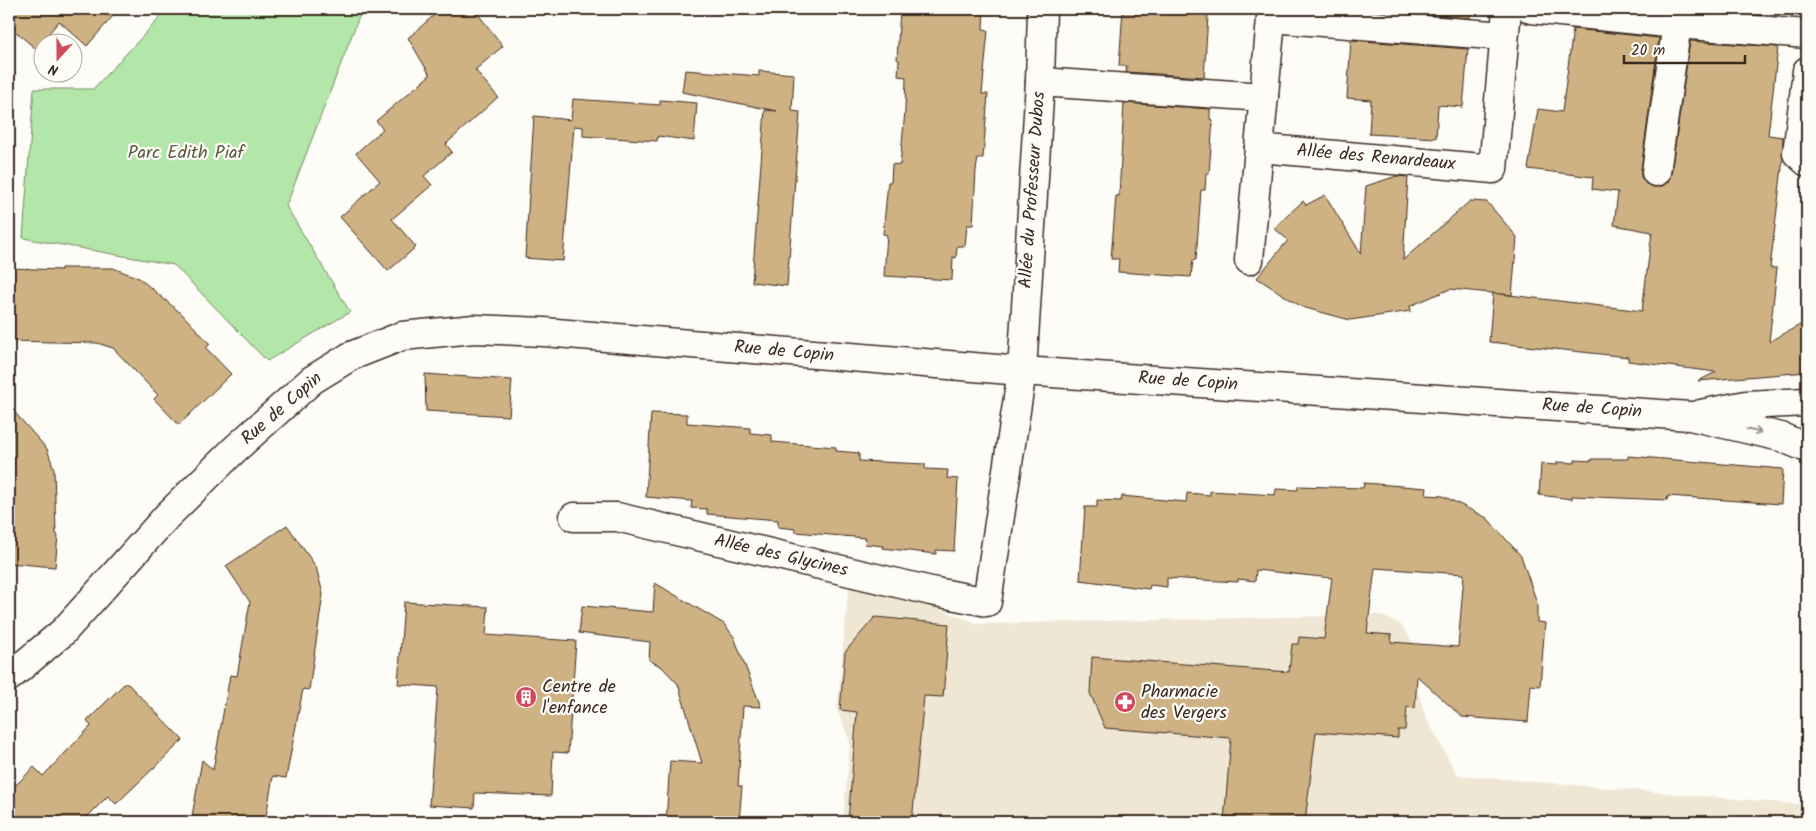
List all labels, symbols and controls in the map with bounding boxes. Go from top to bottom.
north arrow [32,32,82,82]
scale bar [1624,32,1745,64]
text: 20 m [1631,39,1665,63]
text: N [45,57,62,81]
street label: Allée du Professeur Dubos [1012,90,1054,289]
street label: Allée des Renardeaux [1295,137,1457,179]
park label: Parc Edith Piaf [128,139,246,168]
street label: Rue de Copin [733,333,835,371]
street label: Rue de Copin [1137,364,1239,400]
street label: Rue de Copin [235,365,329,453]
street label: Rue de Copin [1541,391,1643,427]
one-way arrow [1746,427,1762,436]
street label: Allée des Glycines [711,527,851,586]
place label: Centre de l'enfance [542,673,616,723]
place label: Pharmacie des Vergers [1141,678,1227,728]
building icon: Centre de l'enfance [514,685,538,709]
pharmacy icon: Pharmacie des Vergers [1113,690,1137,714]

